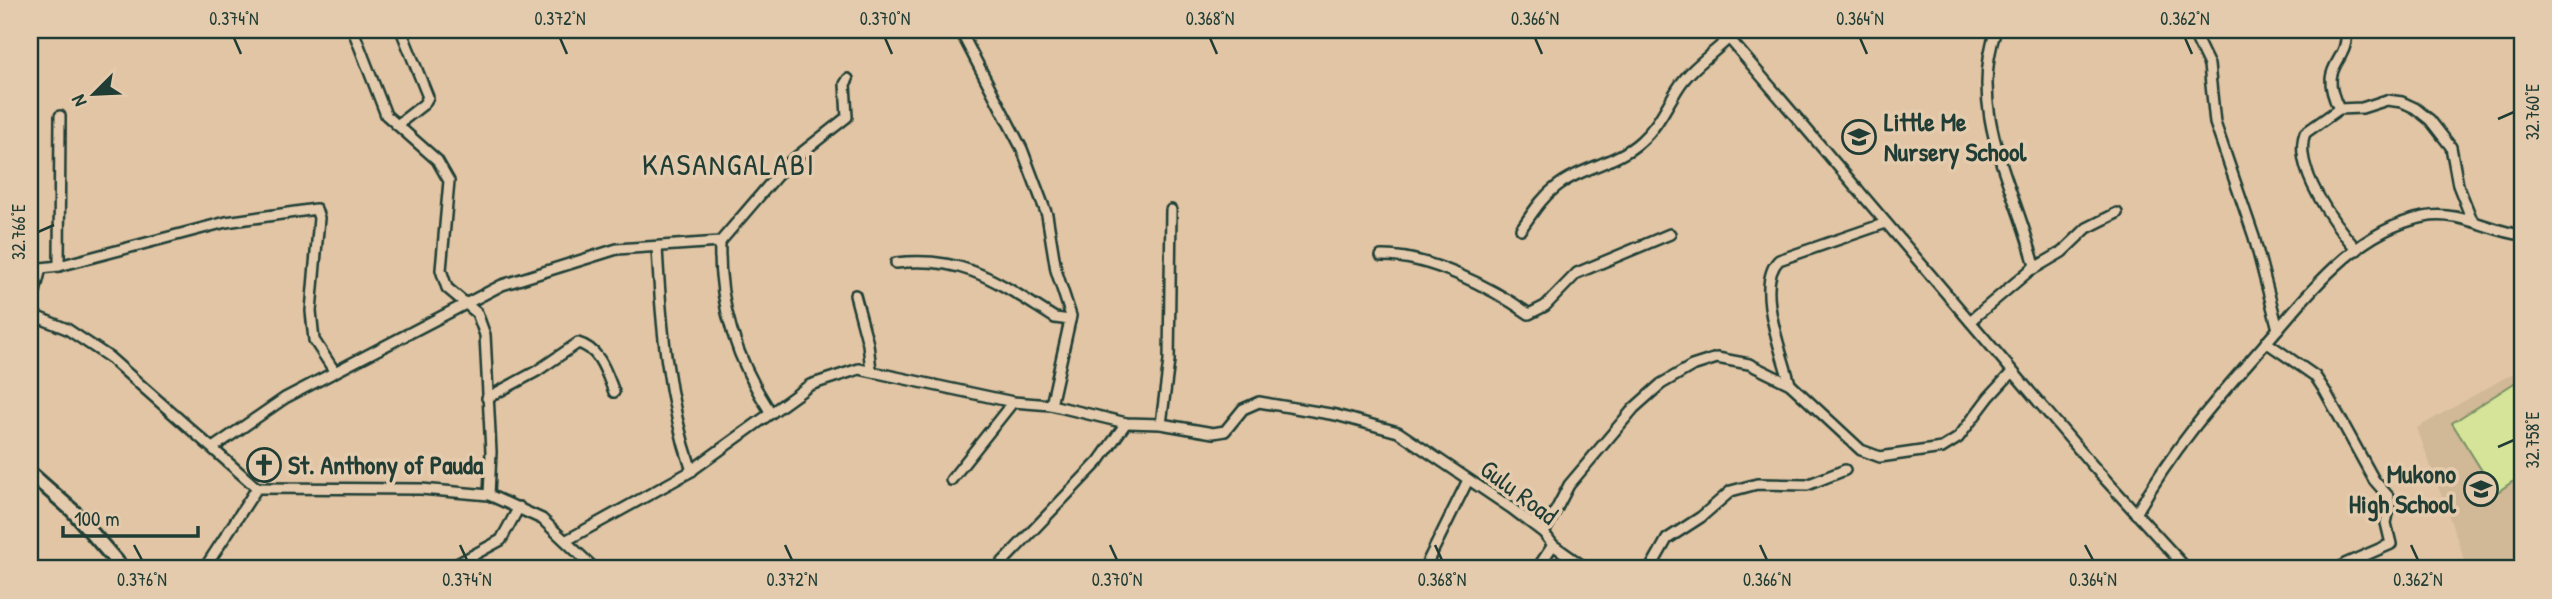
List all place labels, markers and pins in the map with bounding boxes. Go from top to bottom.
place label: Little Me Nursery School [1884,104,2027,170]
school or university icon: Little Me Nursery School [1840,118,1878,156]
church icon: St. Anthony of Pauda [245,446,283,484]
place label: St. Anthony of Pauda [288,447,484,483]
place label: Mukono High School [2349,456,2457,522]
school or university icon: Mukono High School [2462,470,2500,508]

